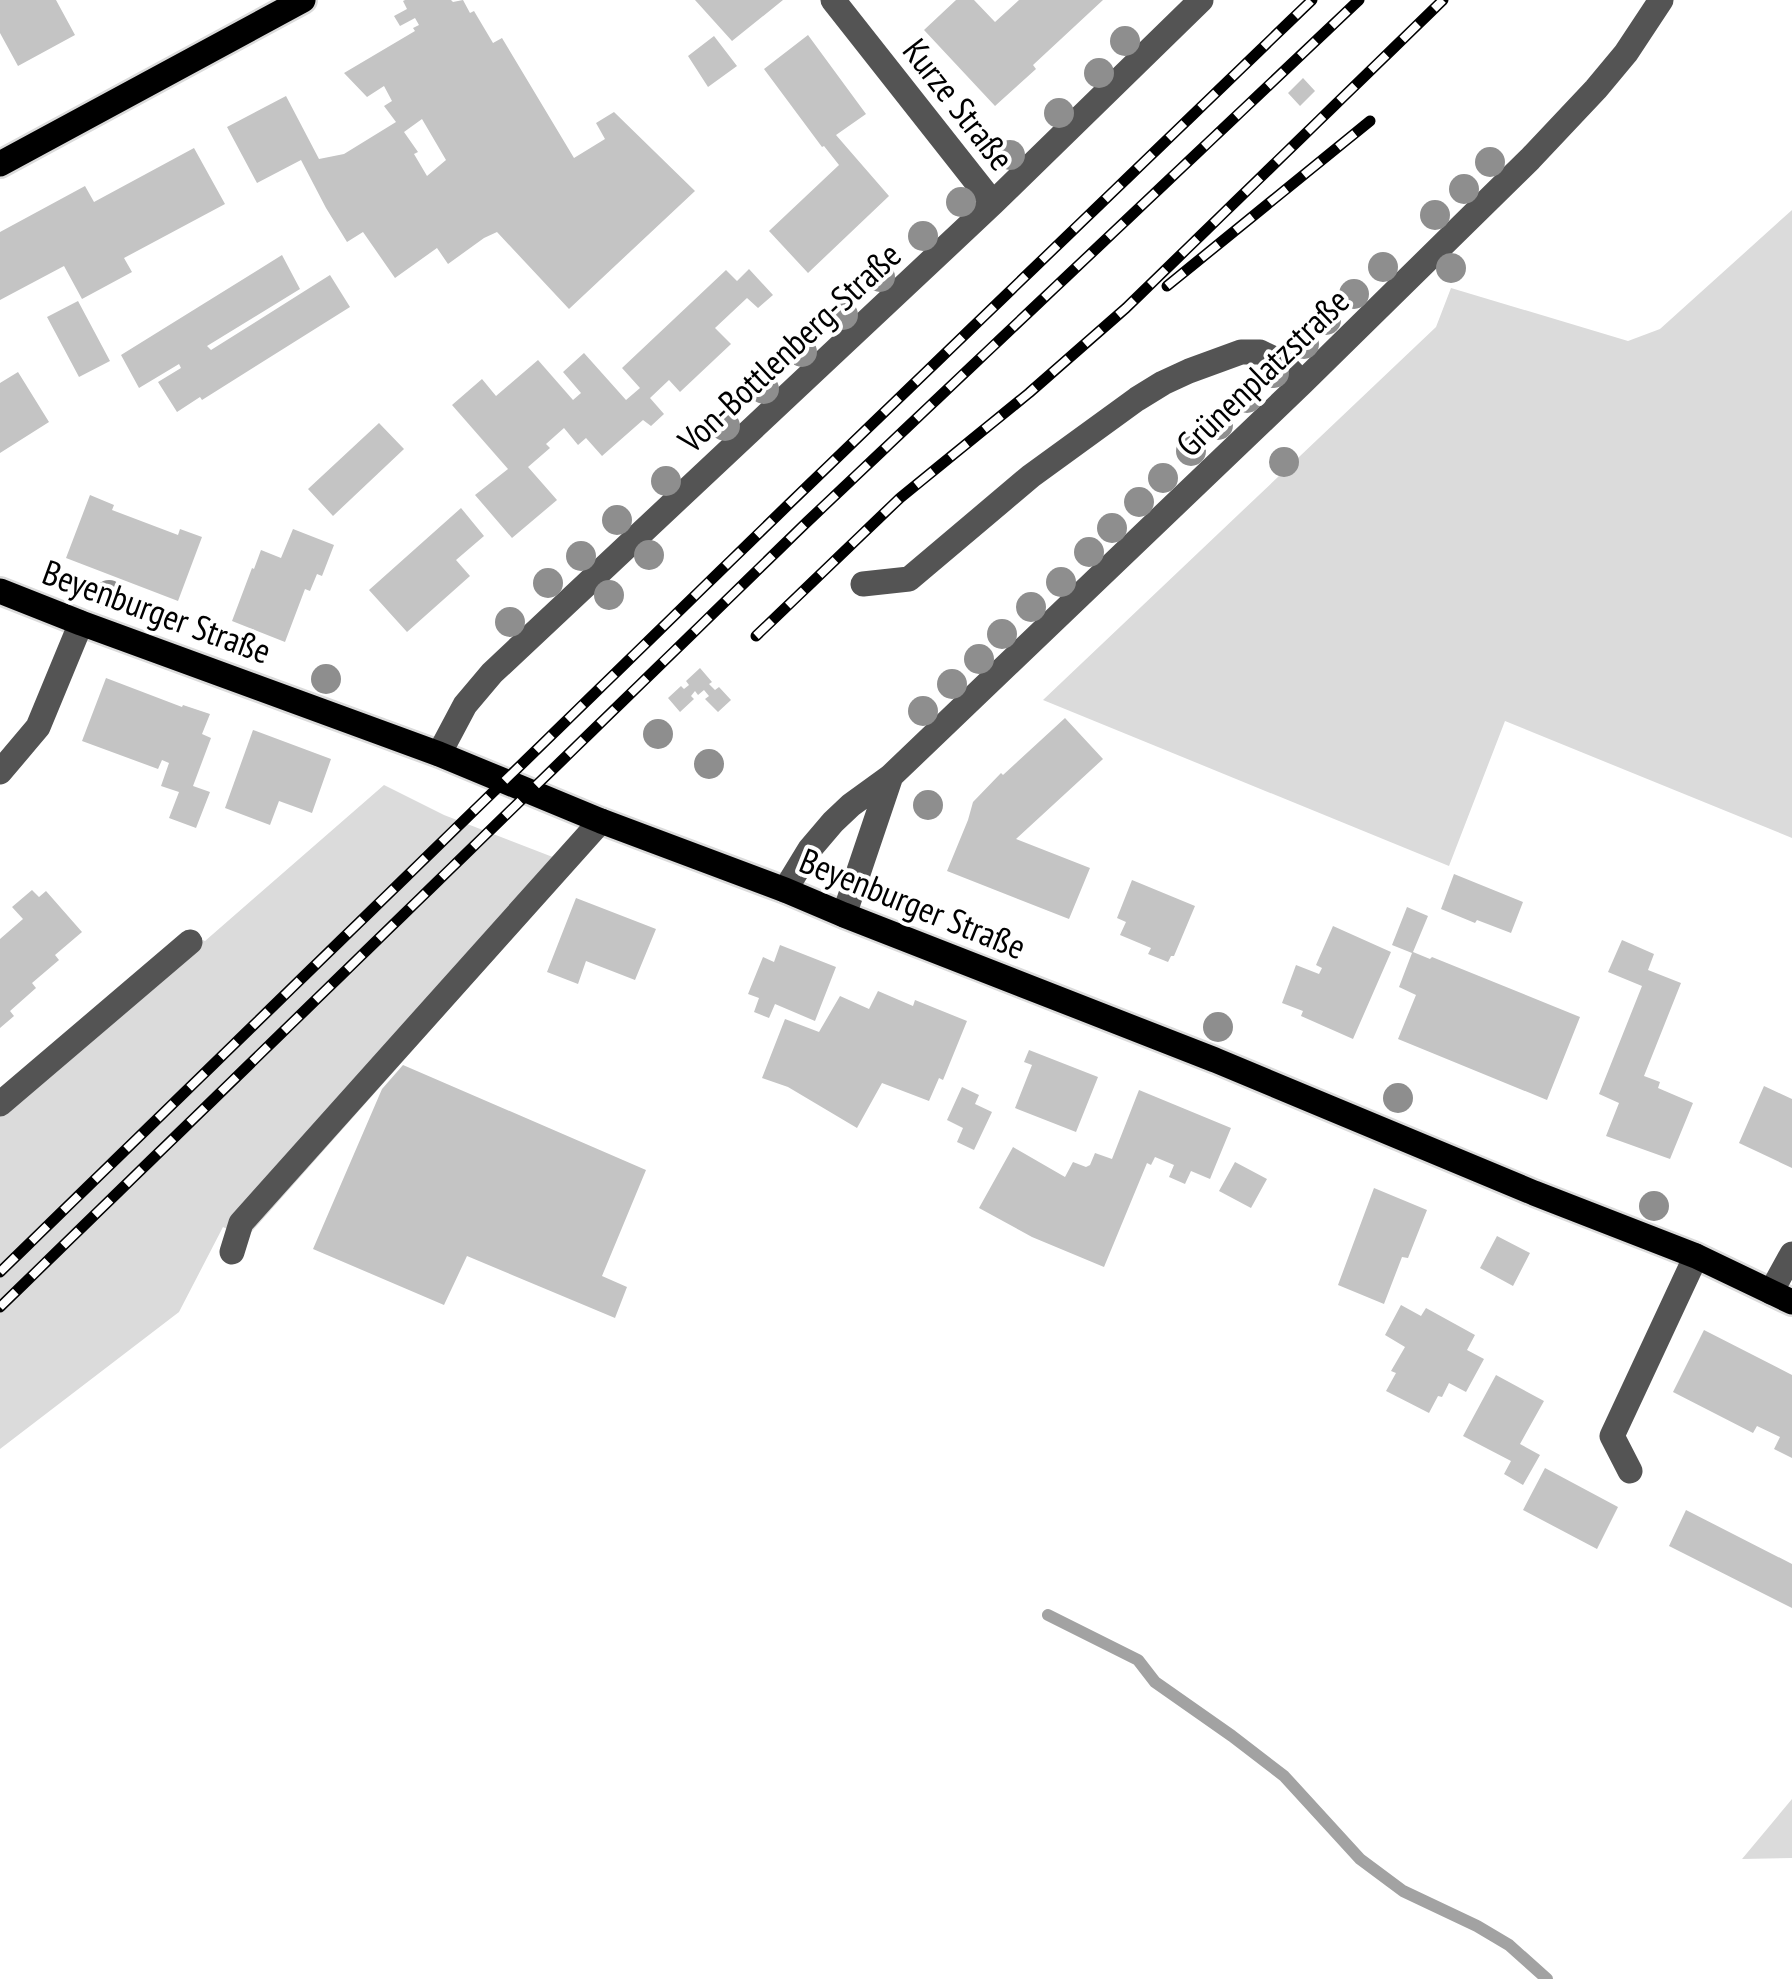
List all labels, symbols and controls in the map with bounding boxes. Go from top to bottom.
street label: Kurze Straße [893,29,1025,179]
street label: Von-Bottlenberg-Straße [667,232,910,463]
street label: Grünenplatzstraße [1166,278,1358,466]
street label: Beyenburger Straße [37,548,277,674]
street label: Beyenburger Straße [793,837,1033,969]

